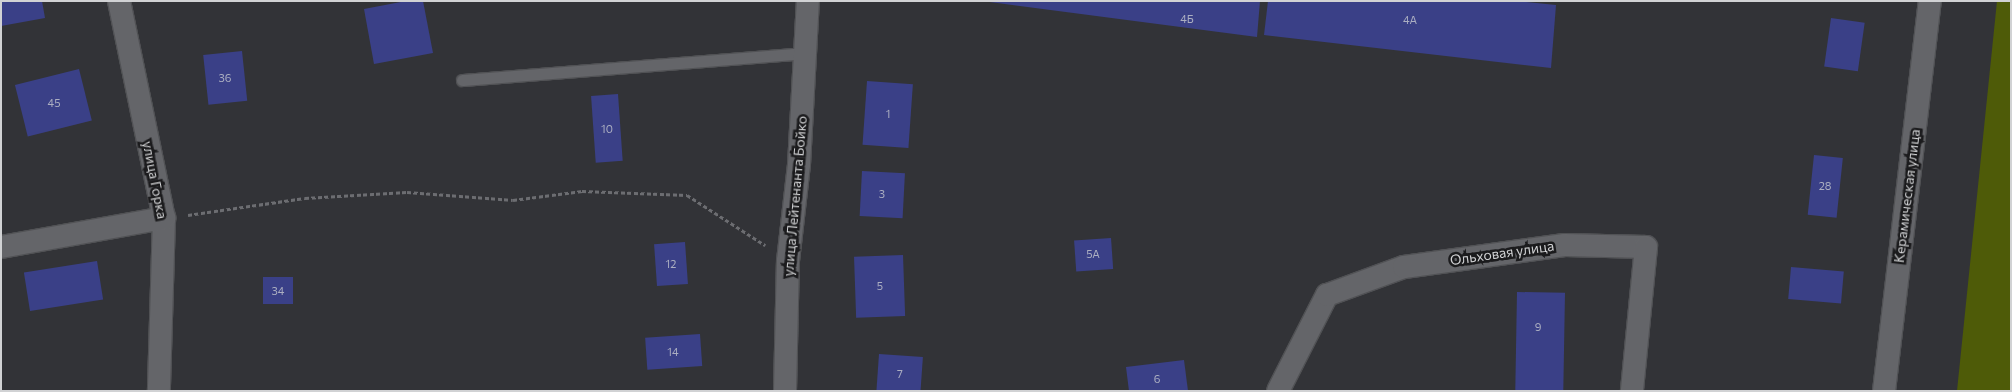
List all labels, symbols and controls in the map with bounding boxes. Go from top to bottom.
house number: 4Б [1180,12,1194,26]
house number: 4А [1403,13,1417,27]
house number: 36 [219,71,231,85]
house number: 45 [48,96,60,110]
house number: 1 [886,107,890,121]
street label: улица Лейтенанта Бойко [780,115,810,277]
house number: 10 [601,122,613,136]
street label: Керамическая улица [1890,128,1924,264]
street label: улица Горка [139,140,171,220]
house number: 28 [1819,179,1831,193]
house number: 3 [879,187,885,201]
street label: Ольховая улица [1449,237,1555,269]
house number: 5А [1086,247,1100,261]
house number: 12 [666,257,676,271]
house number: 5 [877,279,883,293]
house number: 34 [272,284,284,298]
house number: 9 [1535,320,1541,334]
house number: 14 [667,345,679,359]
house number: 7 [897,367,903,381]
house number: 6 [1154,372,1160,386]

